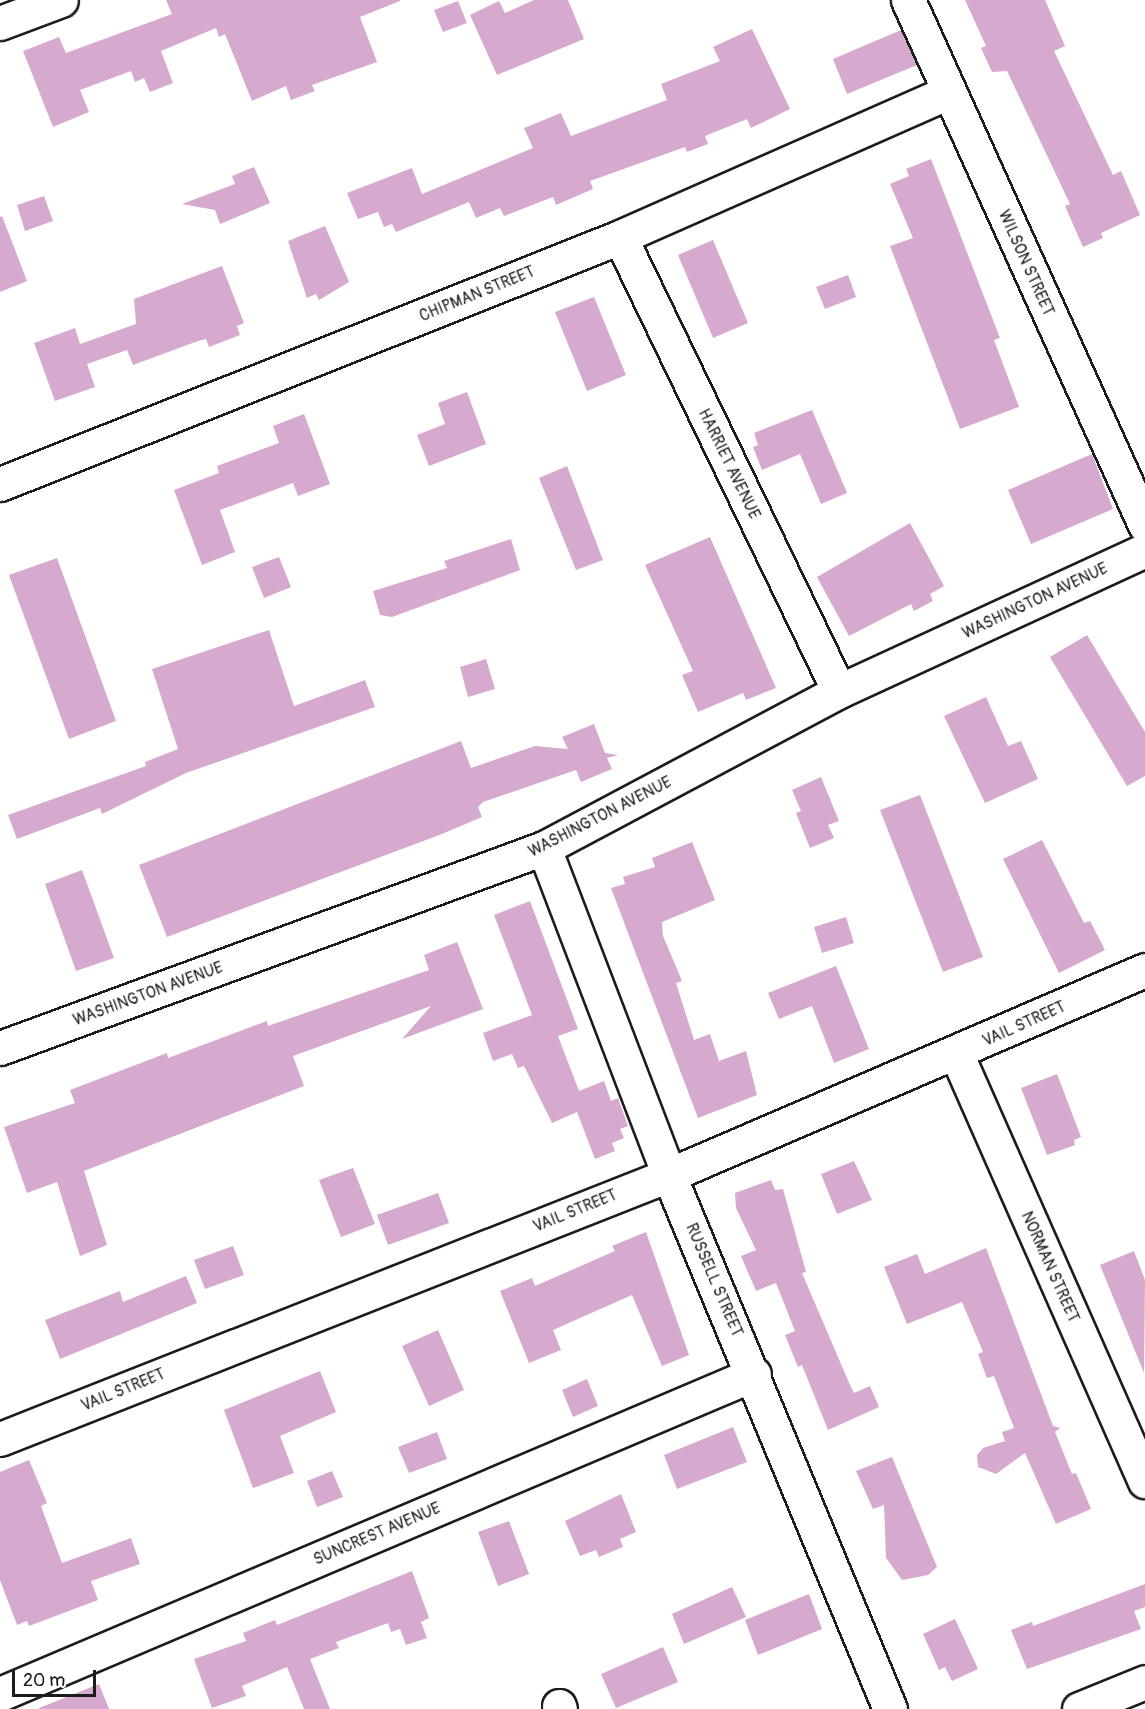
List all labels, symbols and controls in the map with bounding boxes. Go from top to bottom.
street label: WILSON STREET [994,207,1058,319]
street label: CHIPMAN STREET [417,262,537,326]
street label: HARRIET AVENUE [694,406,764,522]
street label: WASHINGTON AVENUE [959,559,1111,643]
street label: WASHINGTON AVENUE [525,773,675,861]
street label: WASHINGTON AVENUE [70,958,226,1030]
street label: VAIL STREET [980,997,1068,1051]
street label: VAIL STREET [530,1185,620,1237]
street label: NORMAN STREET [1017,1209,1083,1325]
street label: RUSSELL STREET [681,1220,747,1340]
street label: VAIL STREET [78,1364,168,1416]
street label: SUNCREST AVENUE [311,1499,443,1569]
scale bar [15,1658,99,1696]
text: 20 m [23,1669,65,1692]

